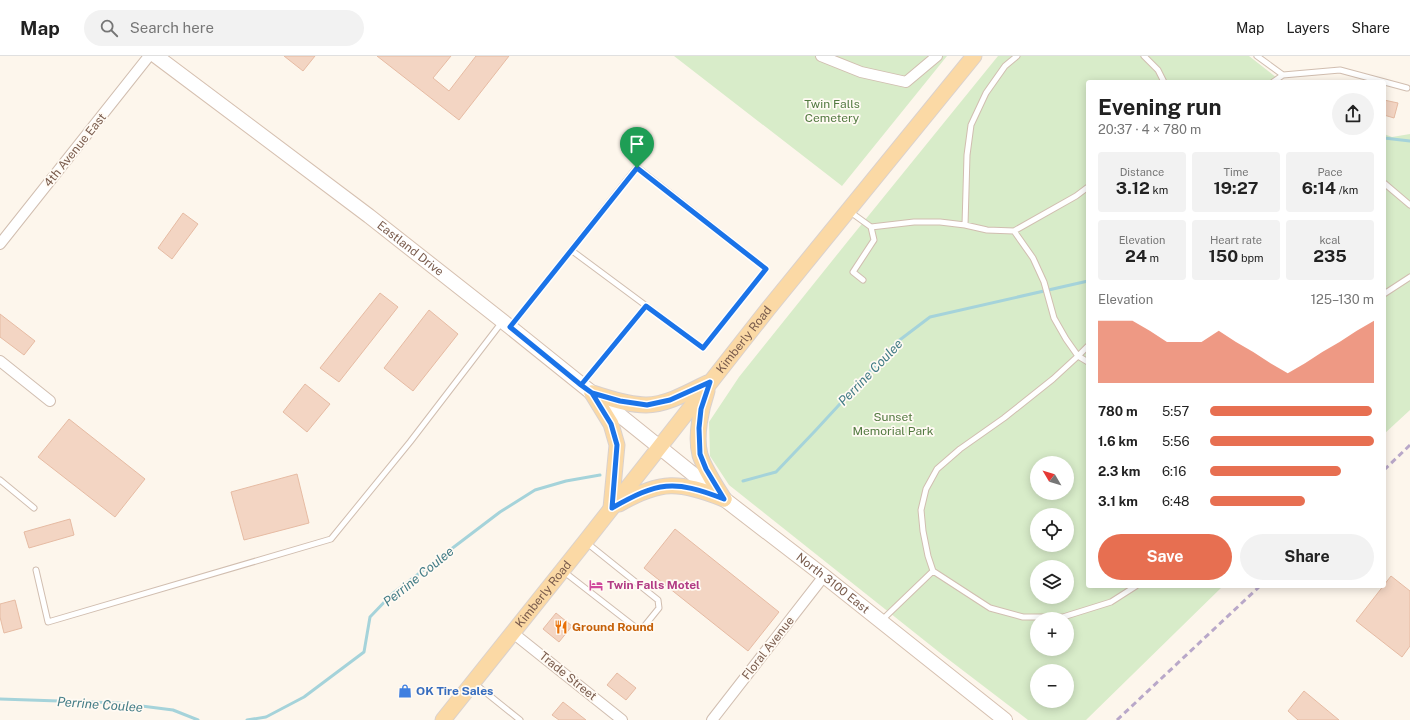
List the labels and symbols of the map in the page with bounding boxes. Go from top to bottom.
park label: Twin Falls Cemetery [804,97,860,125]
street label: 4th Avenue East [41,110,109,190]
pin [620,127,654,168]
street label: Eastland Drive [374,218,446,279]
street label: Kimberly Road [713,303,775,376]
water label: Perrine Coulee [835,336,906,409]
park label: Sunset Memorial Park [853,410,934,438]
north arrow [1030,456,1074,500]
water label: Perrine Coulee [380,543,457,609]
street label: North 3100 East [793,550,872,617]
street label: Kimberly Road [513,558,574,630]
hotel icon: Twin Falls Motel [588,577,604,593]
place label: Twin Falls Motel [607,578,700,592]
street label: Floral Avenue [739,614,797,682]
restaurant icon: Ground Round [553,619,569,635]
place label: Ground Round [572,620,654,634]
street label: Trade Street [537,649,600,704]
shop icon: OK Tire Sales [397,683,413,699]
place label: OK Tire Sales [416,684,493,698]
water label: Perrine Coulee [56,694,143,715]

